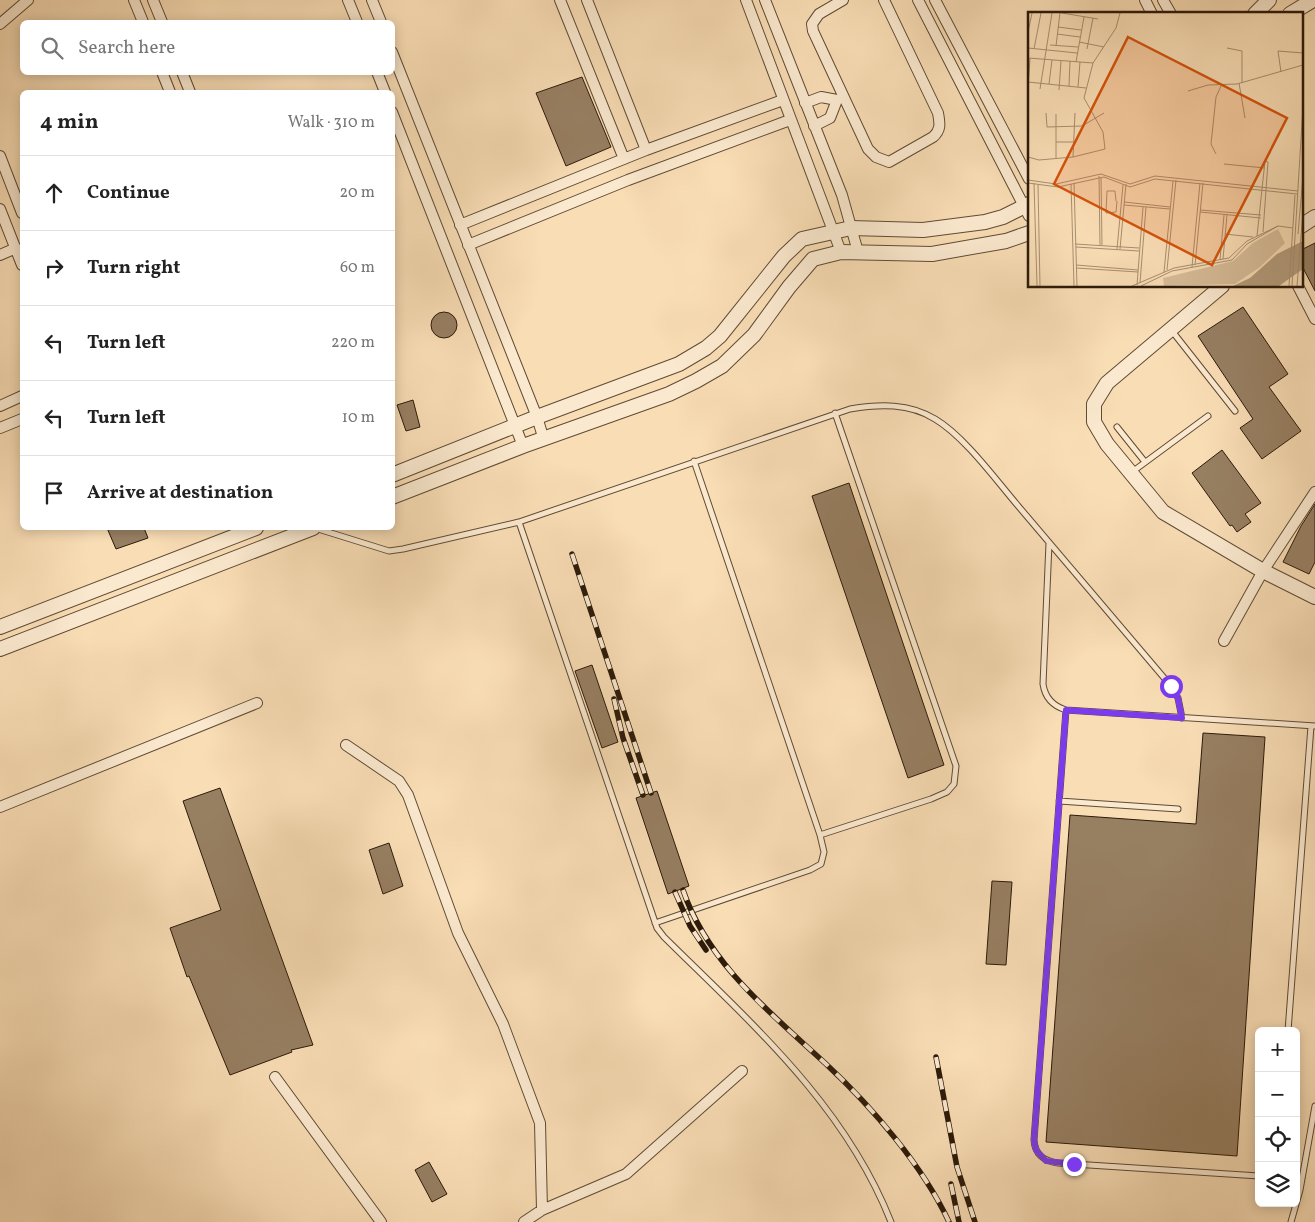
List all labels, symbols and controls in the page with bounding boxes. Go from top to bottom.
inset map [1028,12,1302,288]
search box [20,20,395,75]
icon: search [38,34,66,62]
text: Search here [78,35,175,61]
text: 4 min [40,108,99,137]
text: Walk · 310 m [288,112,375,134]
icon: ahead [40,179,68,207]
text: Continue [87,180,170,206]
text: 20 m [340,182,375,204]
icon: right [40,254,68,282]
text: Turn right [87,255,180,281]
text: 60 m [340,257,375,279]
icon: left [40,329,68,357]
text: Turn left [87,330,166,356]
text: 220 m [331,332,375,354]
icon: left [40,404,68,432]
text: Turn left [87,405,166,431]
text: 10 m [342,407,375,429]
icon: arrive [40,479,68,507]
text: Arrive at destination [87,480,273,506]
route start [1160,675,1183,698]
map controls [1255,1027,1300,1207]
button: + [1255,1027,1300,1072]
button: − [1255,1072,1300,1117]
button: locate [1255,1117,1300,1162]
route end [1063,1153,1086,1176]
button: layers [1255,1162,1300,1207]

